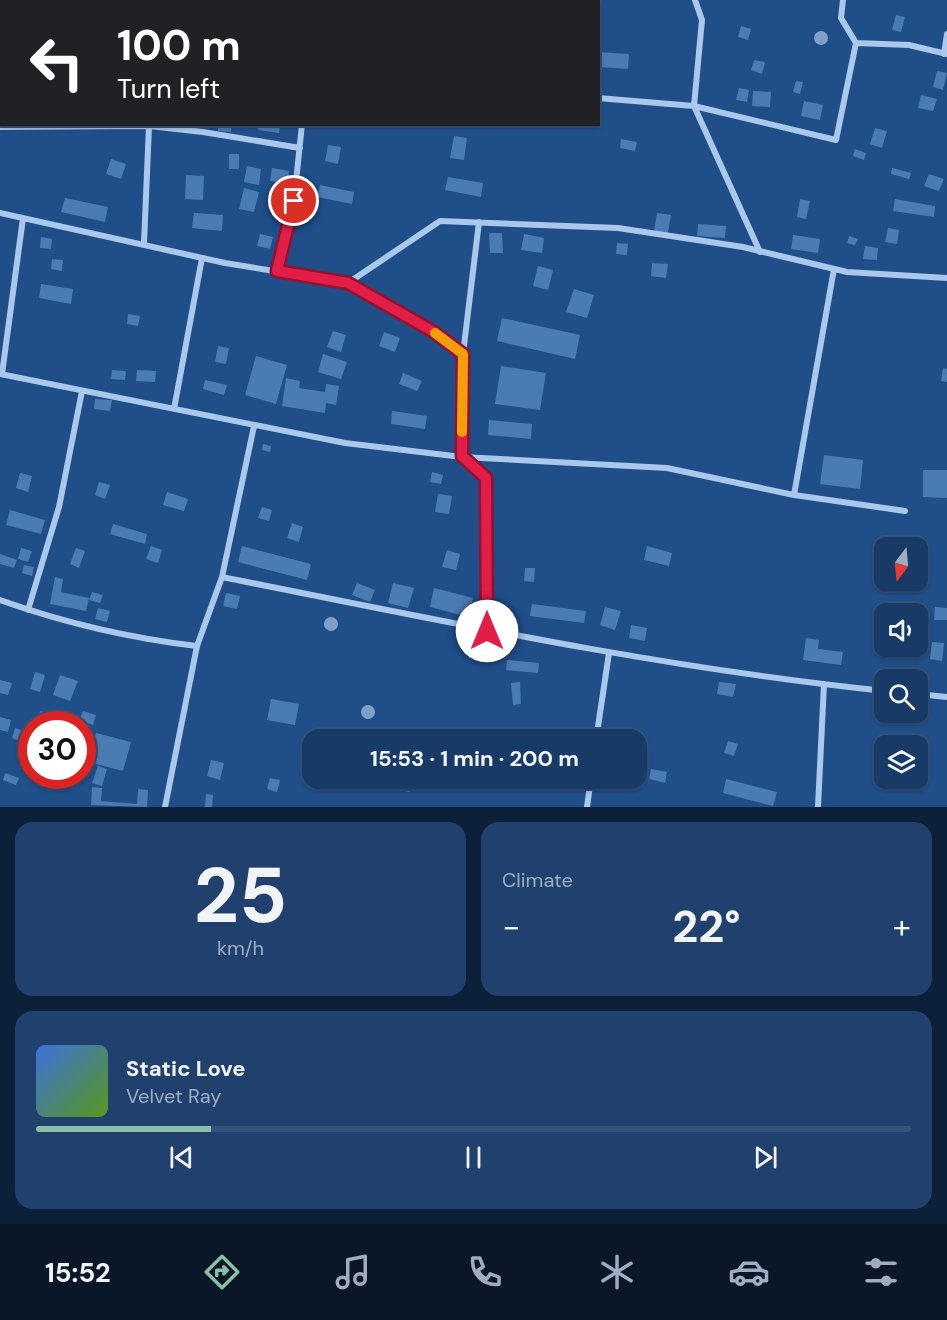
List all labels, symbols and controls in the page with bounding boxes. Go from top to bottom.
text: 100 m [117,18,241,73]
icon: left [18,24,96,102]
text: Turn left [117,71,220,106]
pin [268,175,319,226]
icon: arrive [277,184,310,217]
north arrow [874,537,928,591]
map controls [874,537,928,789]
position arrow [455,599,519,663]
button: sound [874,603,928,657]
button: search [874,669,928,723]
speed limit sign: 30 [18,711,96,789]
button: layers [874,735,928,789]
text: 15:53 · 1 min · 200 m [370,744,579,773]
text: 25 [194,845,287,946]
text: Climate [502,867,573,893]
text: 22° [672,897,741,956]
text: − [502,905,520,948]
text: + [893,905,911,948]
text: km/h [217,935,264,961]
text: Static Love [126,1054,246,1083]
text: Velvet Ray [126,1083,221,1109]
icon: previous [165,1141,198,1174]
icon: pause [457,1141,490,1174]
icon: next [749,1141,782,1174]
icon: directions [201,1251,243,1293]
icon: music [332,1251,374,1293]
icon: phone [464,1251,506,1293]
icon: climate [596,1251,638,1293]
icon: car [728,1251,770,1293]
icon: filters [860,1251,902,1293]
text: 15:52 [45,1255,111,1290]

